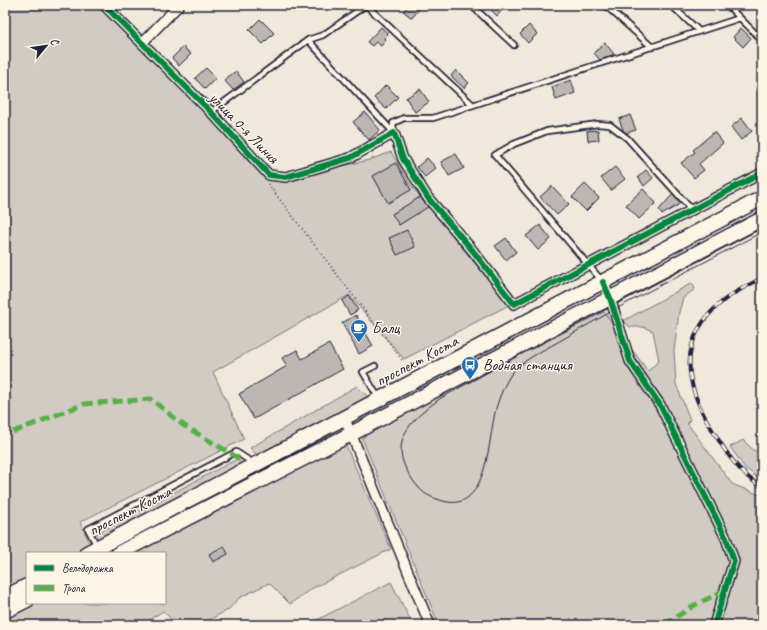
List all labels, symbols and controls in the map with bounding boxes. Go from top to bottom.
north arrow [26,26,66,66]
text: С [47,35,63,48]
street label: улица 0-я Линия [204,87,284,169]
cafe icon: Балц [349,318,369,343]
place label: Балц [372,318,400,338]
street label: проспект Коста [373,331,462,391]
bus stop icon: Водная станция [460,355,480,380]
place label: Водная станция [483,355,573,375]
street label: проспект Коста [85,481,176,540]
legend [26,552,166,604]
text: Велодорожка [62,560,114,576]
text: Тропа [62,580,86,596]

